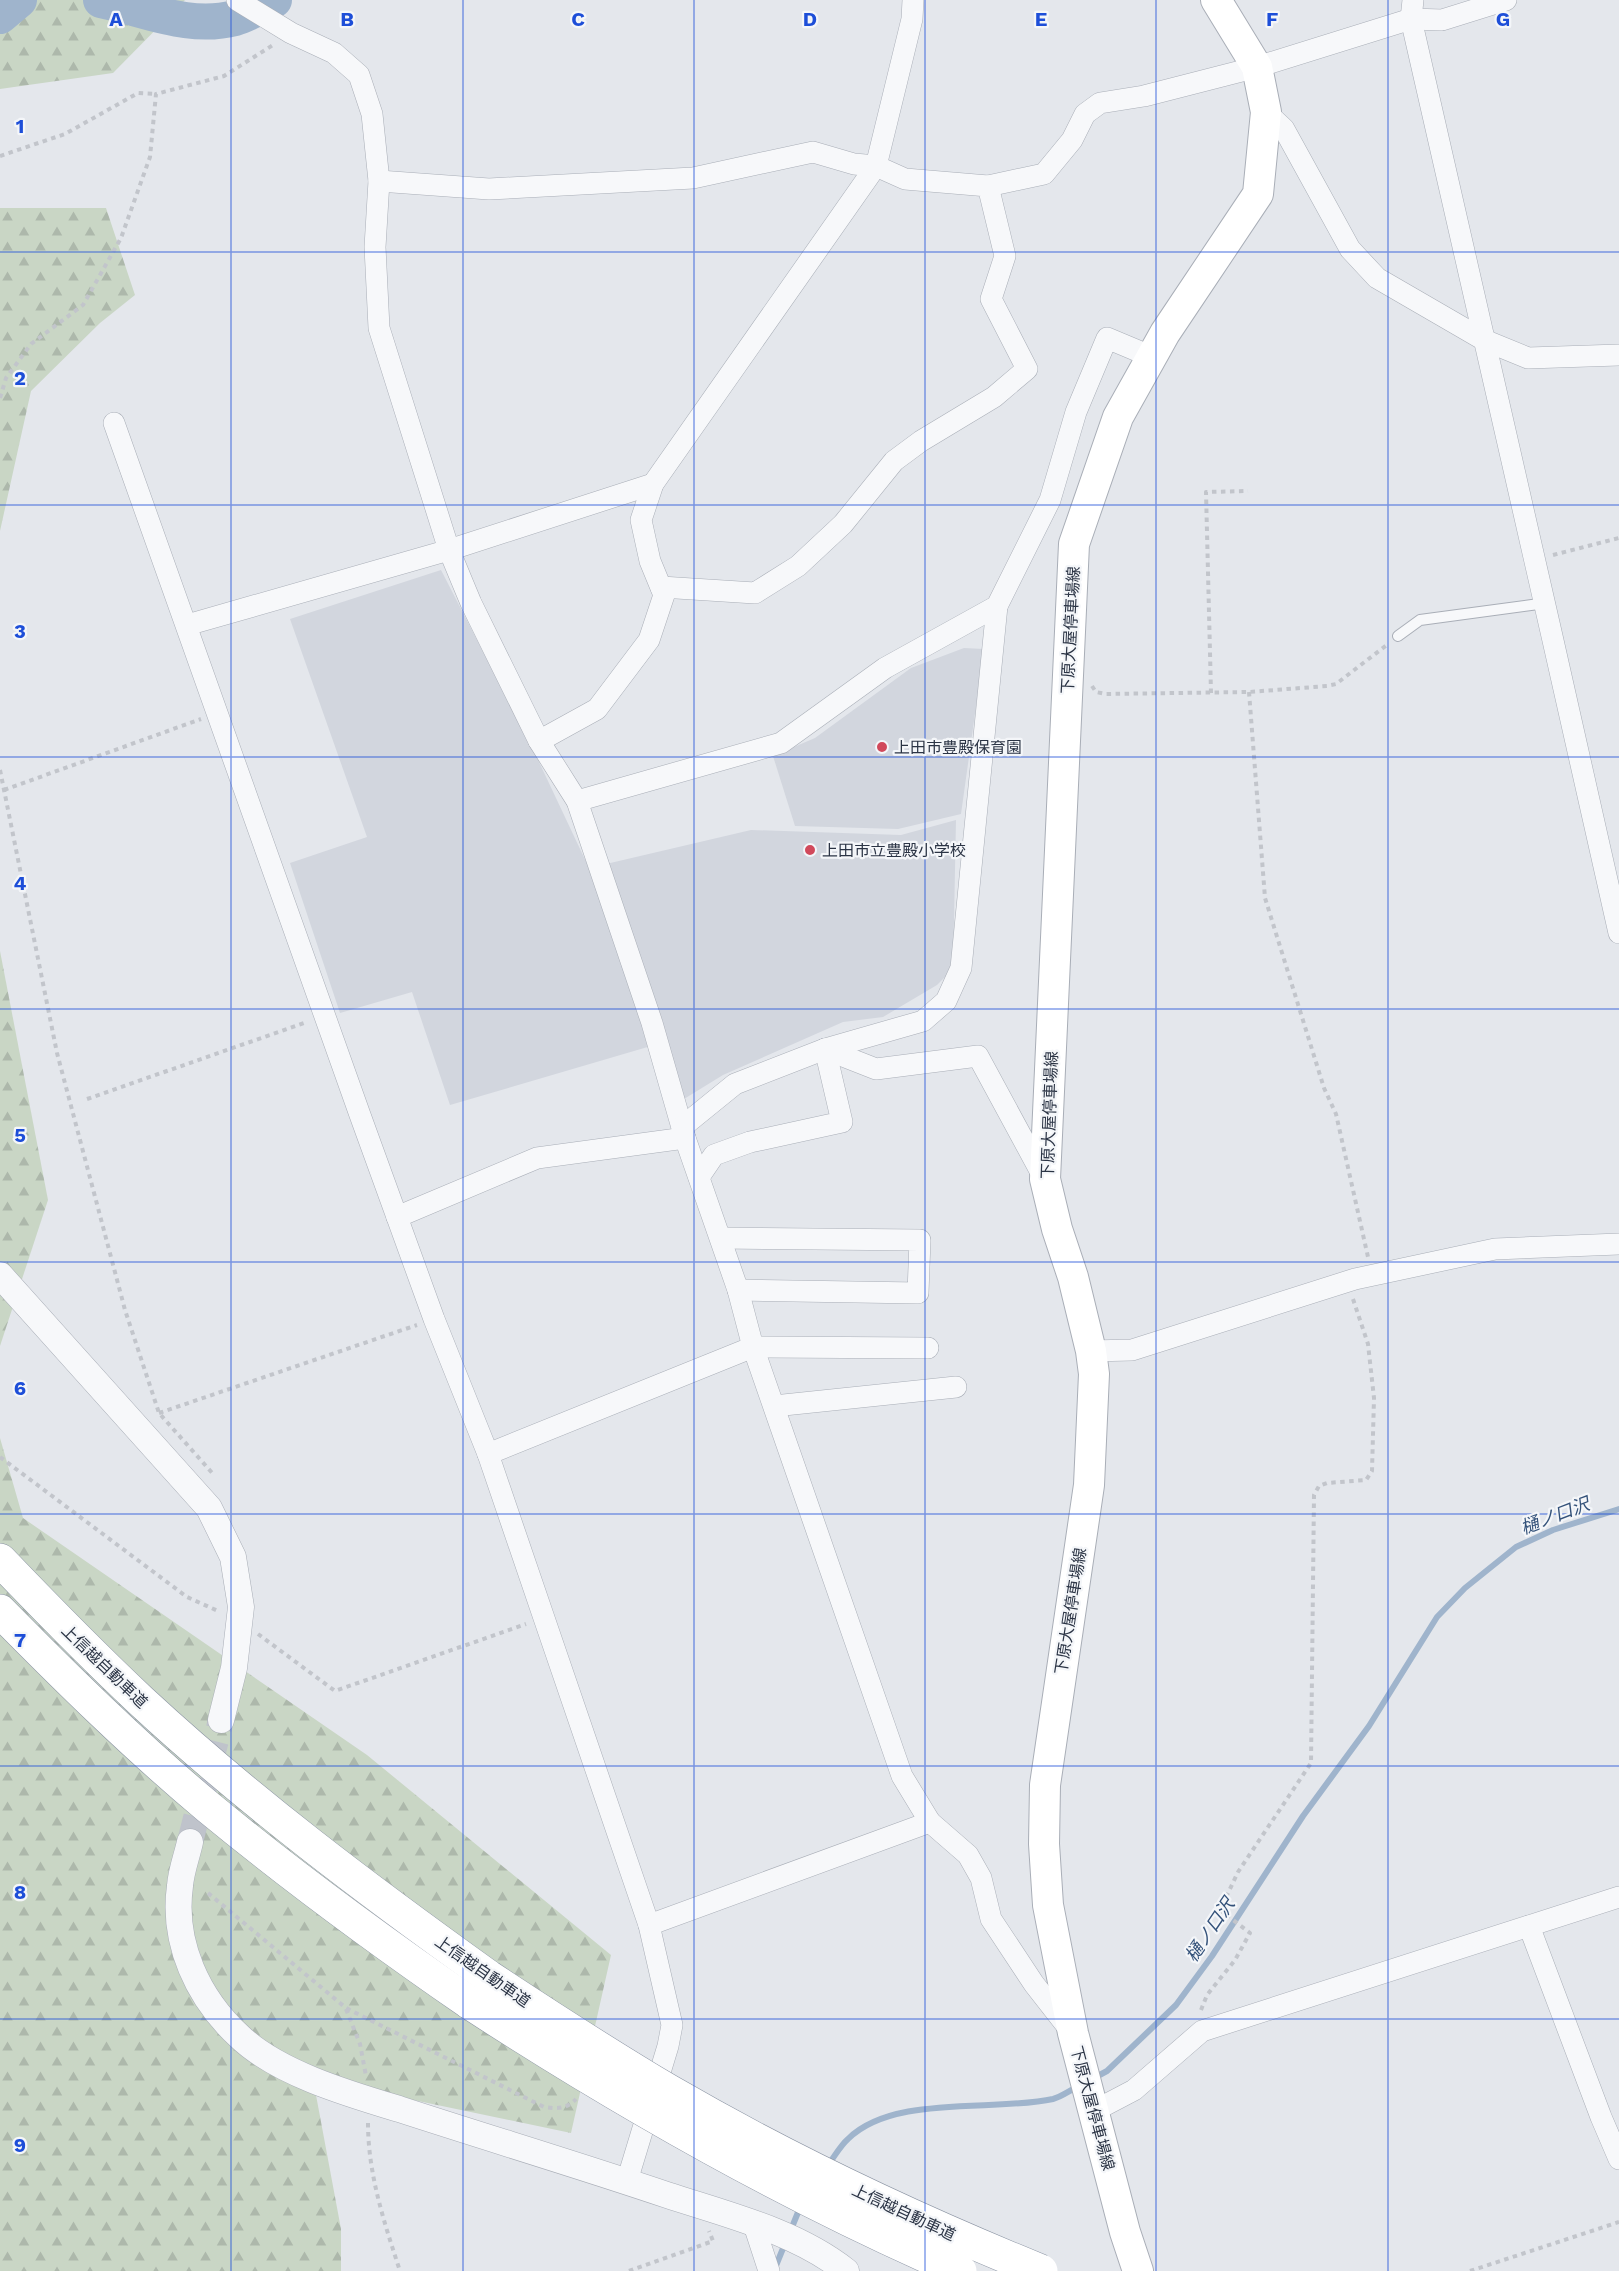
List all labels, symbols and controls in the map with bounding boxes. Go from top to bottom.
text: A [109,7,123,31]
text: B [340,7,354,31]
text: C [571,7,585,31]
text: D [803,7,817,31]
text: E [1035,7,1047,31]
text: F [1266,7,1278,31]
text: G [1496,7,1510,31]
text: 1 [16,114,24,138]
text: 2 [14,366,26,390]
street label: 下原大屋停車場線 [1058,566,1083,694]
text: 3 [14,619,26,643]
place label: 上田市豊殿保育園 [894,738,1022,757]
marker: 上田市豊殿保育園 [875,740,889,754]
place label: 上田市立豊殿小学校 [822,841,966,860]
marker: 上田市立豊殿小学校 [803,843,817,857]
text: 4 [14,871,27,895]
street label: 下原大屋停車場線 [1038,1051,1061,1179]
text: 5 [14,1123,26,1147]
text: 6 [14,1376,26,1400]
water label: 樋ノ口沢 [1517,1492,1594,1538]
street label: 下原大屋停車場線 [1051,1546,1090,1676]
street label: 上信越自動車道 [58,1621,152,1712]
text: 7 [14,1628,26,1652]
text: 8 [14,1880,26,1904]
water label: 樋ノ口沢 [1181,1892,1240,1965]
street label: 上信越自動車道 [431,1932,534,2011]
street label: 下原大屋停車場線 [1067,2044,1118,2172]
text: 9 [14,2133,26,2157]
street label: 上信越自動車道 [849,2180,959,2245]

